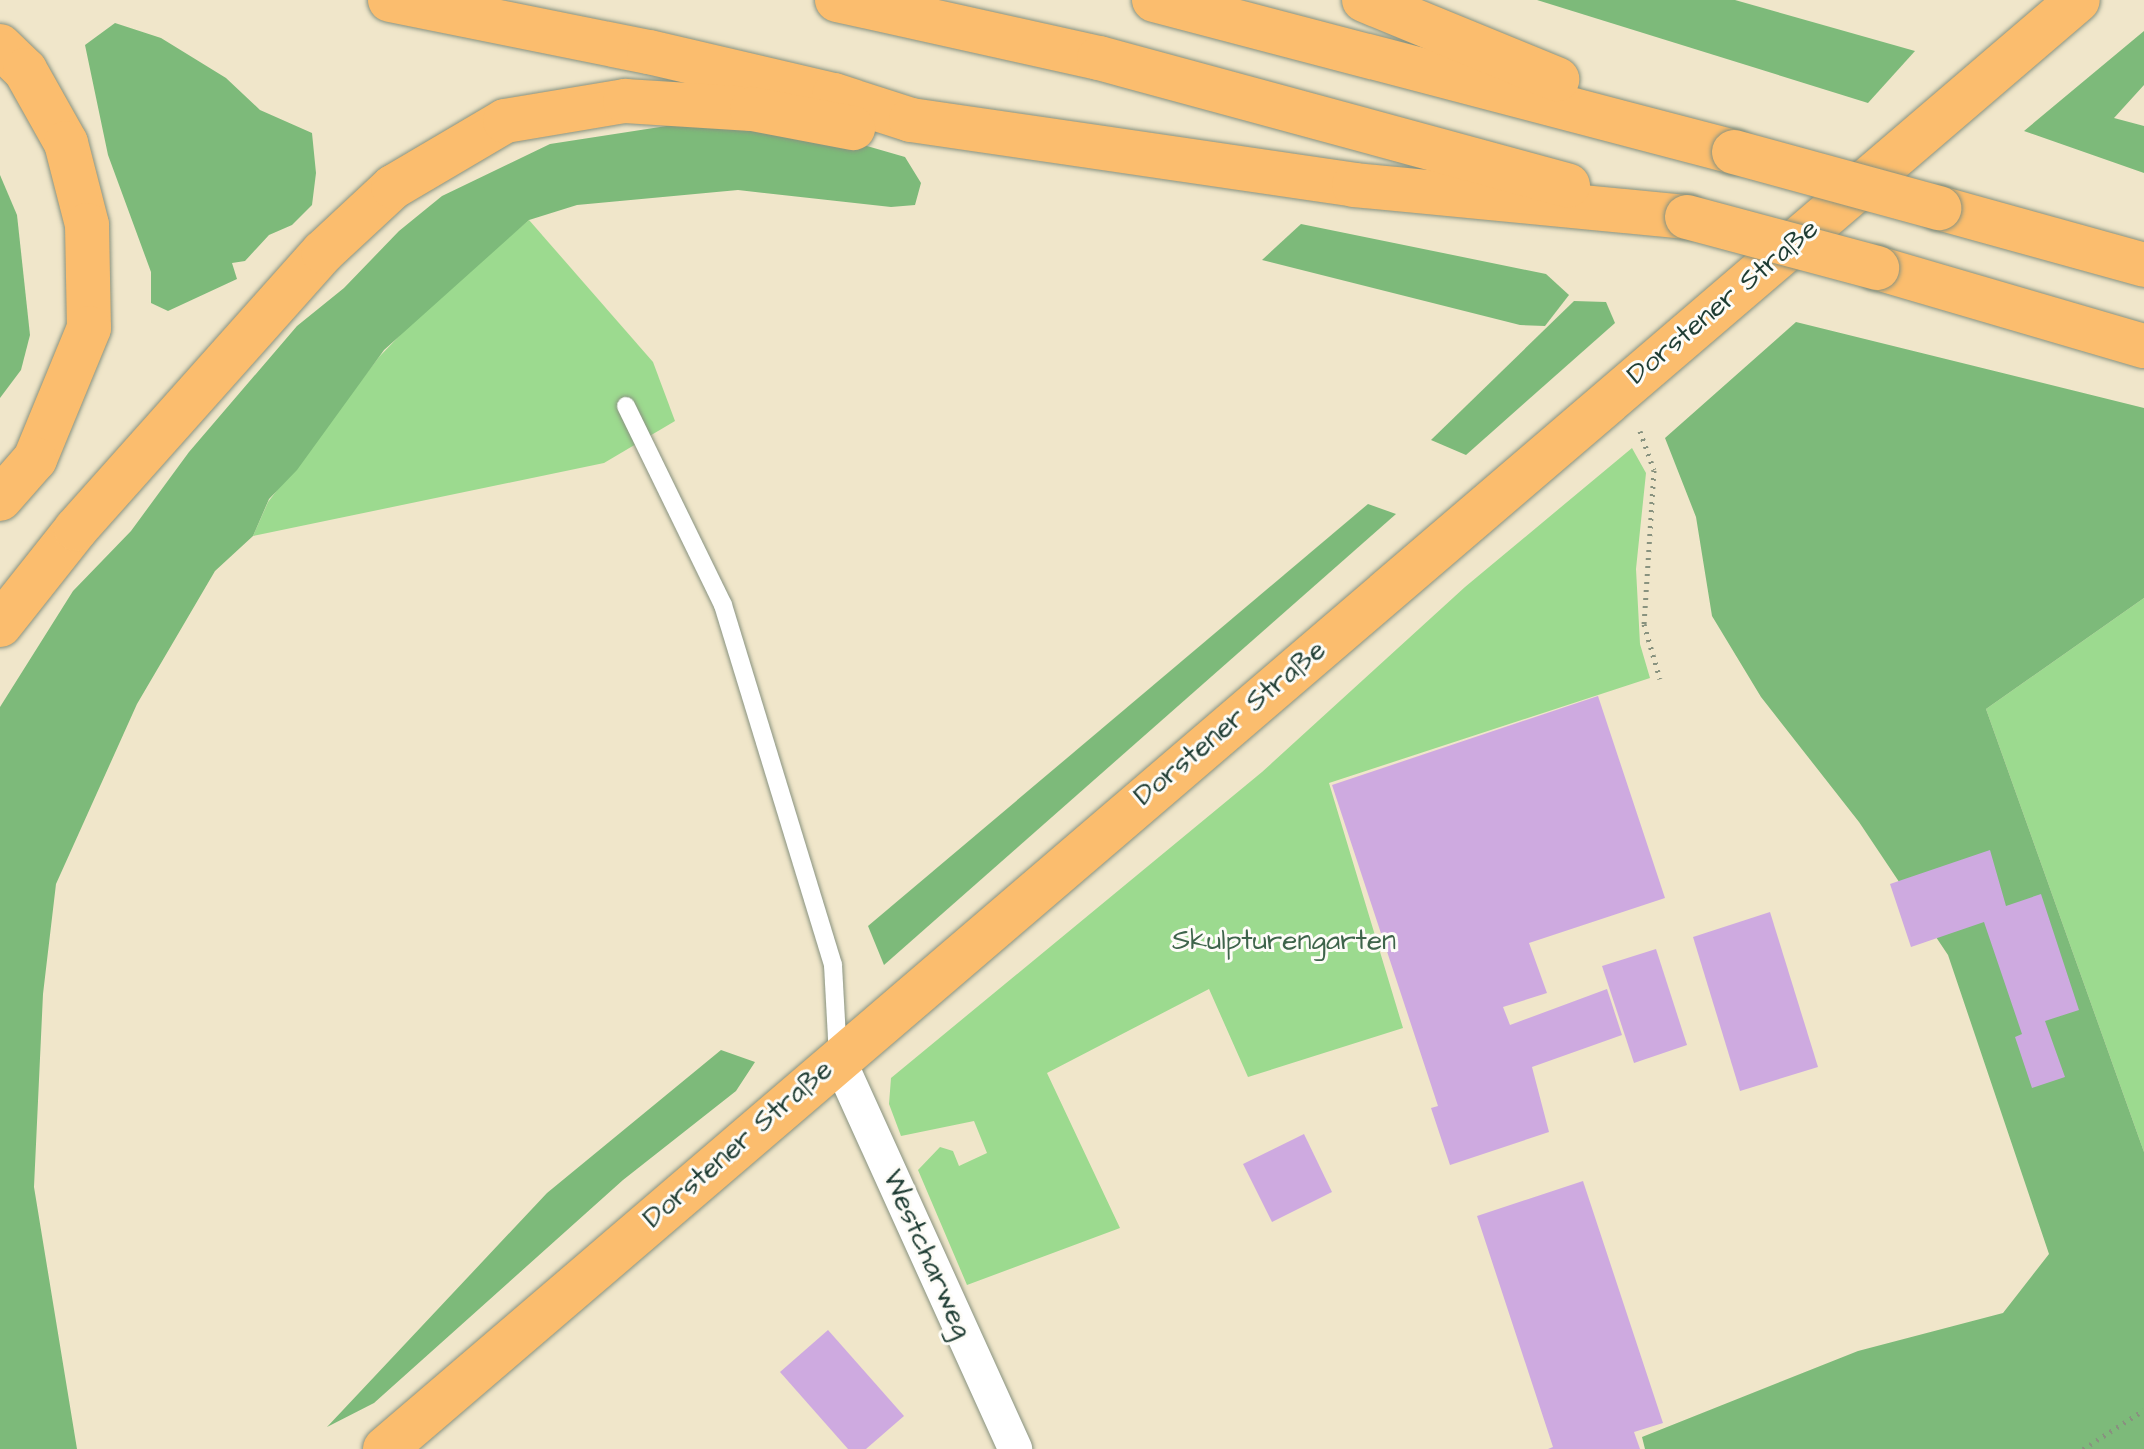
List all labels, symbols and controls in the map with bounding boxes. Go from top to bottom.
street label: Dorstener Straße [1620,212,1826,392]
street label: Dorstener Straße [1127,633,1333,813]
park label: Skulpturengarten [1172,924,1396,958]
street label: Dorstener Straße [637,1053,839,1235]
street label: Westcharweg [875,1165,979,1343]

